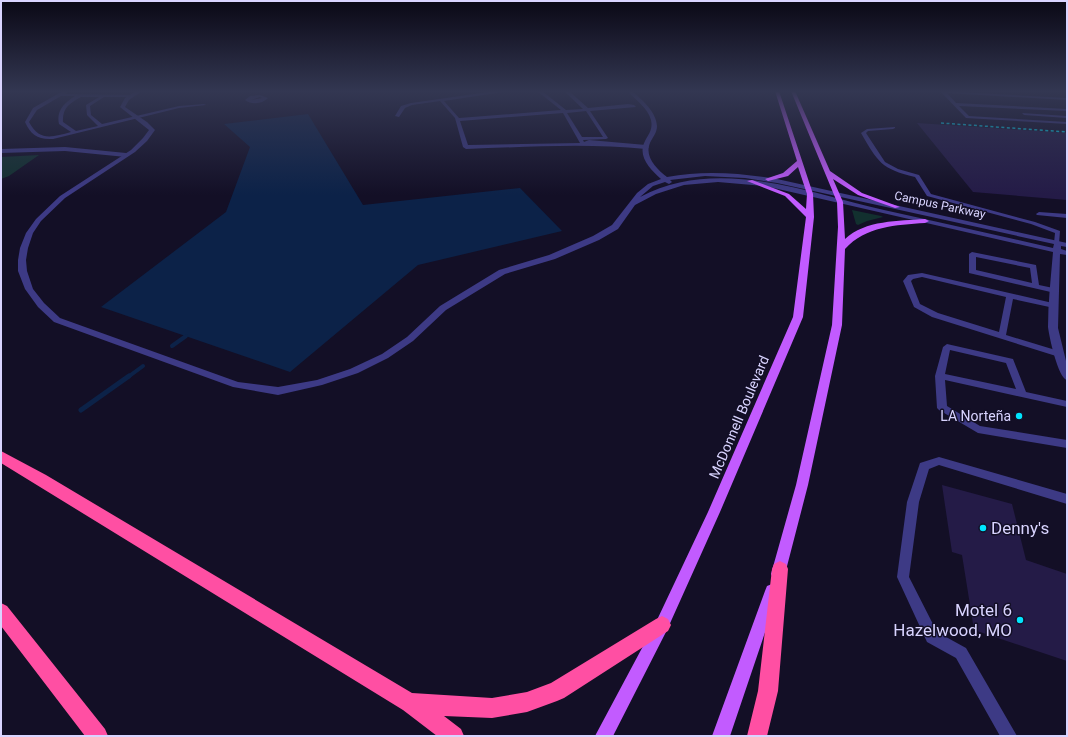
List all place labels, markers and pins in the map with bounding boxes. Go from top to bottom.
place label: LA Norteña [940,408,1011,424]
marker: LA Norteña [1014,411,1024,421]
place label: Denny's [991,518,1049,538]
marker: Denny's [978,523,988,533]
place label: Motel 6 Hazelwood, MO [893,600,1012,640]
marker: Motel 6 Hazelwood, MO [1015,615,1025,625]

